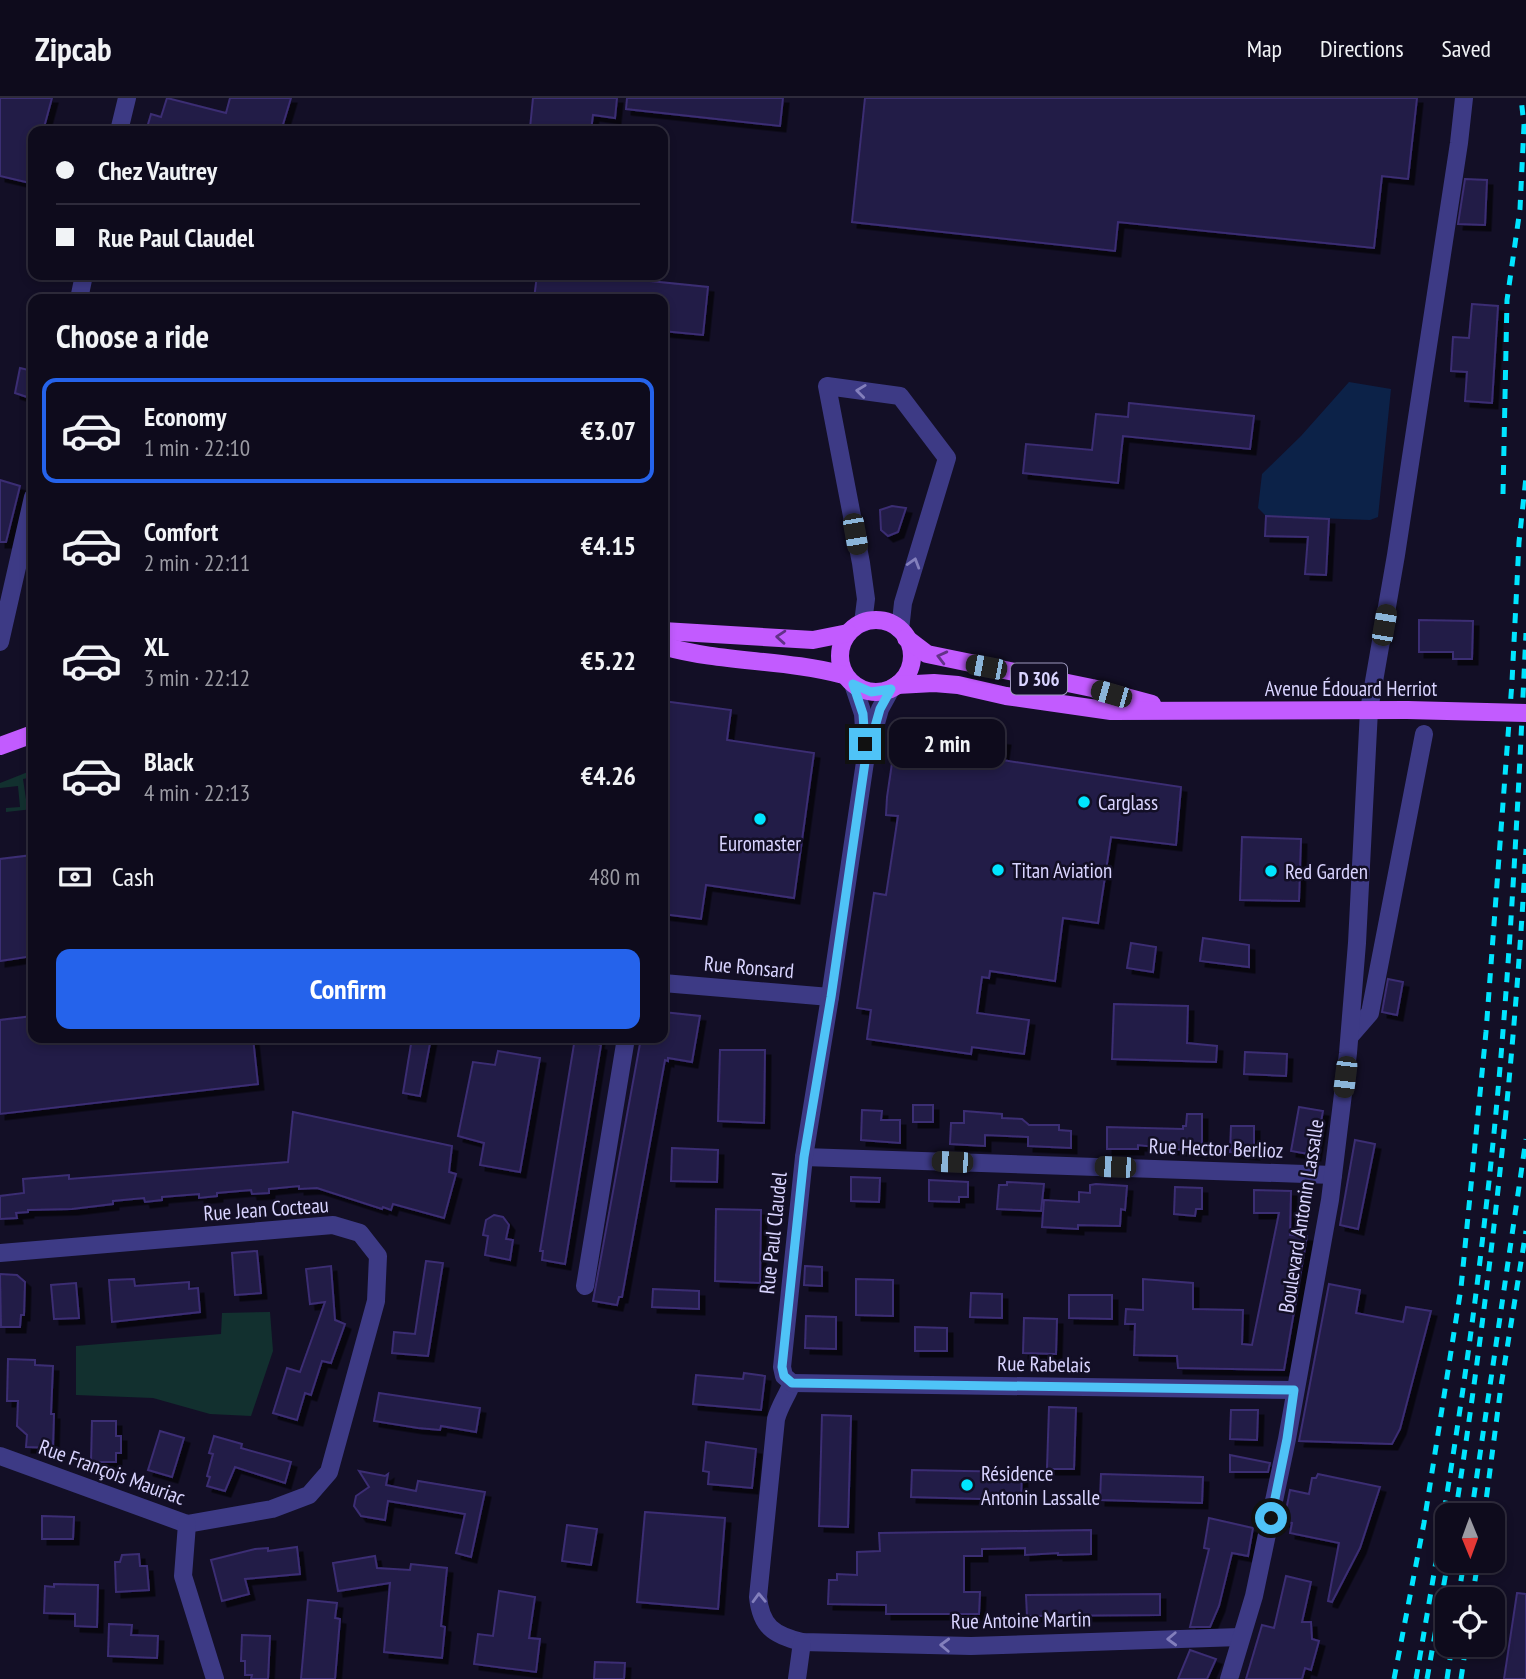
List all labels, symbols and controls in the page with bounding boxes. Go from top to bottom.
text: Zipcab [35,27,112,70]
text: Map [1247,33,1282,64]
text: Directions [1320,33,1404,64]
text: Saved [1442,33,1491,64]
text: Chez Vautrey [98,154,217,187]
text: Rue Paul Claudel [98,221,254,254]
text: Choose a ride [56,315,209,357]
one-way arrow [855,383,867,398]
icon: car [60,399,123,462]
text: Economy [144,400,226,433]
text: €3.07 [581,414,636,447]
text: 1 min · 22:10 [144,433,250,462]
car [842,511,869,557]
icon: car [60,514,123,577]
text: Comfort [144,515,218,548]
text: €4.15 [581,529,636,562]
text: 2 min · 22:11 [144,548,250,577]
one-way arrow [906,558,920,570]
car [1371,602,1398,648]
icon: car [60,629,123,692]
text: XL [144,630,169,663]
one-way arrow [775,630,786,645]
text: €5.22 [581,644,636,677]
one-way arrow [936,651,948,666]
car [964,653,1009,681]
text: 3 min · 22:12 [144,663,250,692]
road number: D 306 [1011,664,1067,694]
street label: Avenue Édouard Herriot [1265,675,1437,702]
car [1088,678,1135,710]
callout: 2 min [890,720,1005,768]
route end [849,728,881,760]
text: 2 min [924,729,970,758]
icon: car [60,744,123,807]
text: Black [144,745,194,778]
text: €4.26 [581,759,636,792]
text: 4 min · 22:13 [144,778,250,807]
place label: Carglass [1098,789,1158,816]
marker: Carglass [1076,794,1092,810]
marker: Euromaster [752,811,768,827]
place label: Euromaster [719,830,801,857]
place label: Titan Aviation [1012,857,1112,884]
icon: cash [56,858,94,896]
place label: Red Garden [1285,858,1368,885]
text: Cash [112,860,154,893]
text: 480 m [589,862,640,891]
marker: Titan Aviation [990,862,1006,878]
marker: Red Garden [1263,863,1279,879]
button: Confirm [56,949,640,1029]
street label: Rue Ronsard [703,950,795,984]
car [1333,1055,1358,1099]
street label: Boulevard Antonin Lassalle [1272,1117,1330,1315]
street label: Rue Hector Berlioz [1148,1132,1284,1164]
car [931,1151,974,1173]
car [1094,1156,1137,1178]
street label: Rue Paul Claudel [753,1170,793,1295]
street label: Rue Jean Cocteau [202,1191,330,1227]
street label: Rue Rabelais [997,1350,1091,1378]
street label: Rue François Mauriac [35,1433,189,1511]
place label: Résidence Antonin Lassalle [981,1460,1100,1511]
marker: Résidence Antonin Lassalle [959,1477,975,1493]
route start [1255,1502,1287,1534]
north arrow [1435,1503,1505,1573]
map controls [1435,1503,1505,1657]
button: locate [1435,1587,1505,1657]
one-way arrow [751,1593,767,1603]
street label: Rue Antoine Martin [951,1605,1091,1635]
one-way arrow [1166,1632,1177,1647]
one-way arrow [939,1637,950,1653]

